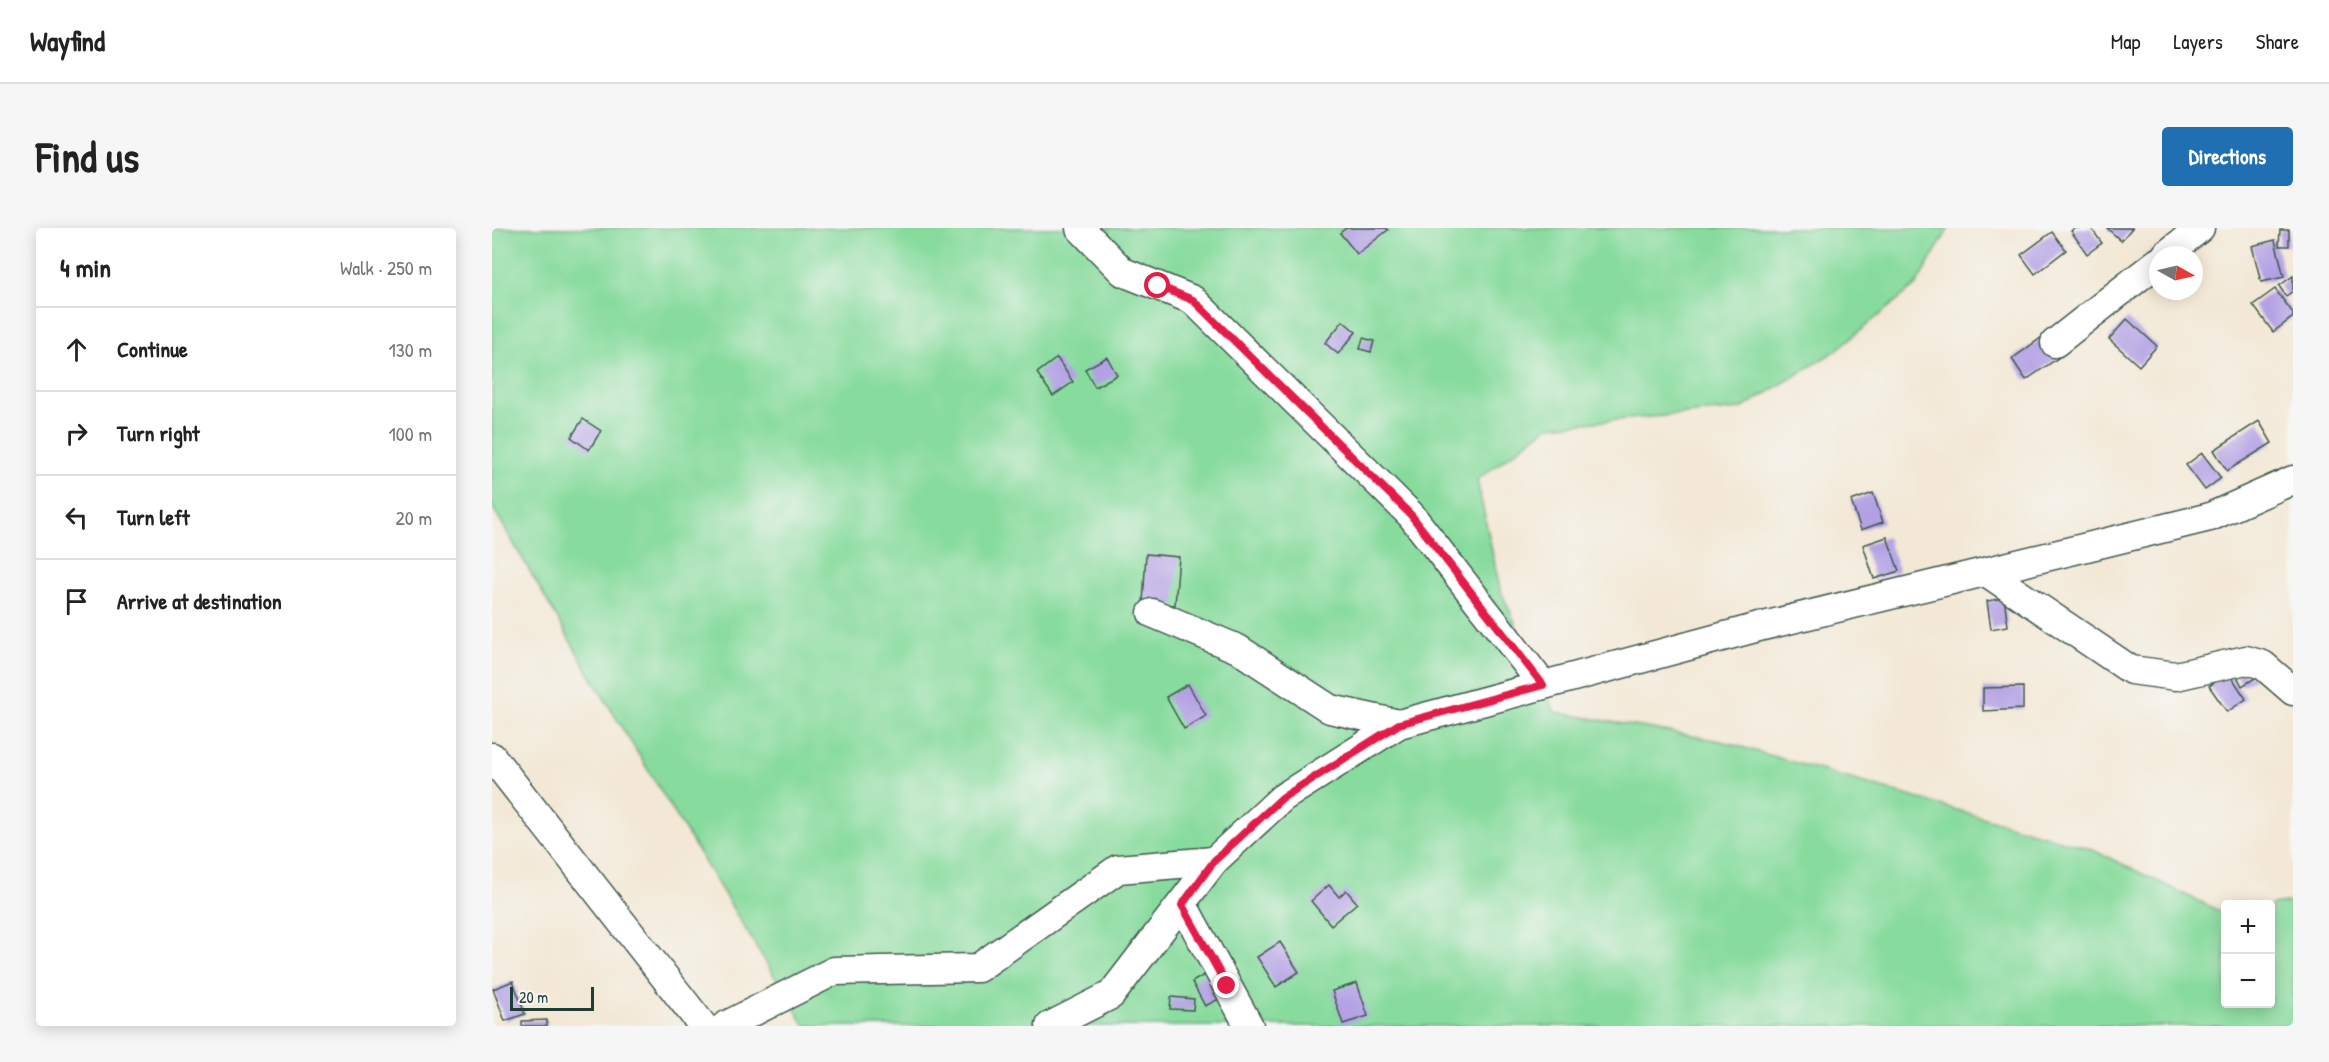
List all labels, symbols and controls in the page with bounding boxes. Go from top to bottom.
text: Wayfind [30,22,105,60]
text: Map [2111,27,2140,56]
text: Layers [2173,27,2223,56]
text: Share [2256,27,2299,56]
button: Directions [2162,127,2293,186]
text: Find us [36,128,139,185]
north arrow [2149,246,2203,300]
text: 4 min [60,250,111,285]
text: Walk · 250 m [340,254,432,281]
route start [1144,272,1170,298]
icon: ahead [60,333,93,366]
text: Continue [117,334,188,364]
text: 130 m [389,336,432,363]
icon: right [60,417,93,450]
text: Turn right [117,418,200,448]
text: 100 m [389,420,432,447]
icon: left [60,501,93,534]
text: Turn left [117,502,190,532]
text: 20 m [395,504,432,531]
icon: arrive [60,585,93,618]
text: Arrive at destination [117,586,282,616]
map controls [2221,900,2275,1008]
button: + [2221,900,2275,954]
button: − [2221,954,2275,1008]
route end [1213,972,1239,998]
scale bar [510,984,594,1012]
text: 20 m [519,986,548,1008]

